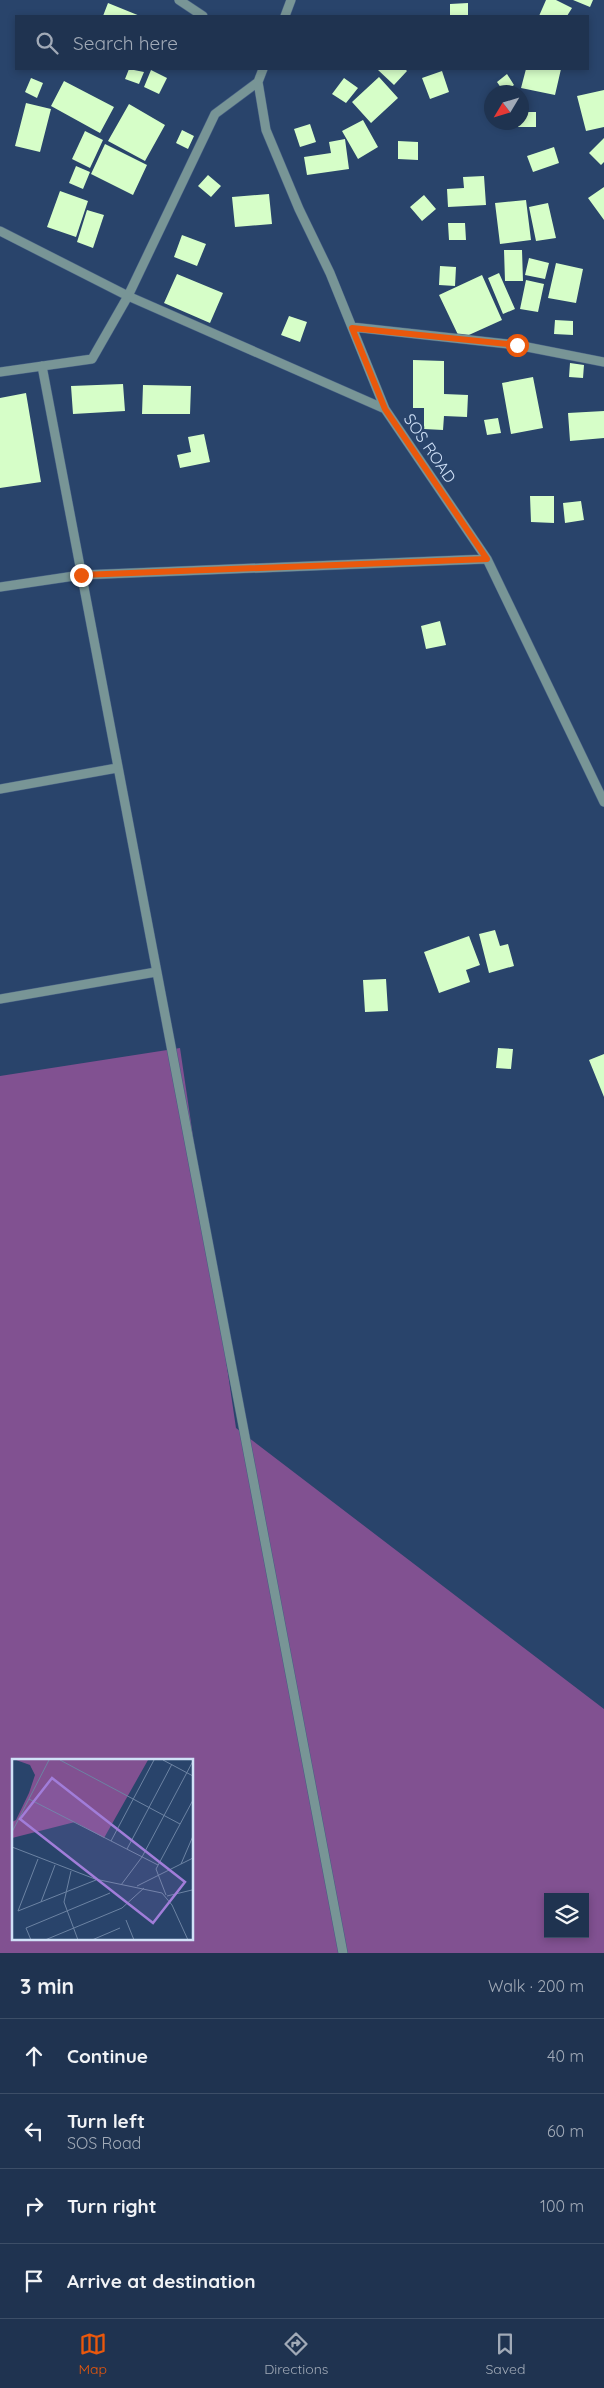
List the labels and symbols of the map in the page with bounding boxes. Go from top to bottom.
north arrow [484,85,529,130]
route start [506,334,529,357]
street label: SOS ROAD [400,410,460,486]
route end [70,564,93,587]
inset map [12,1759,194,1940]

